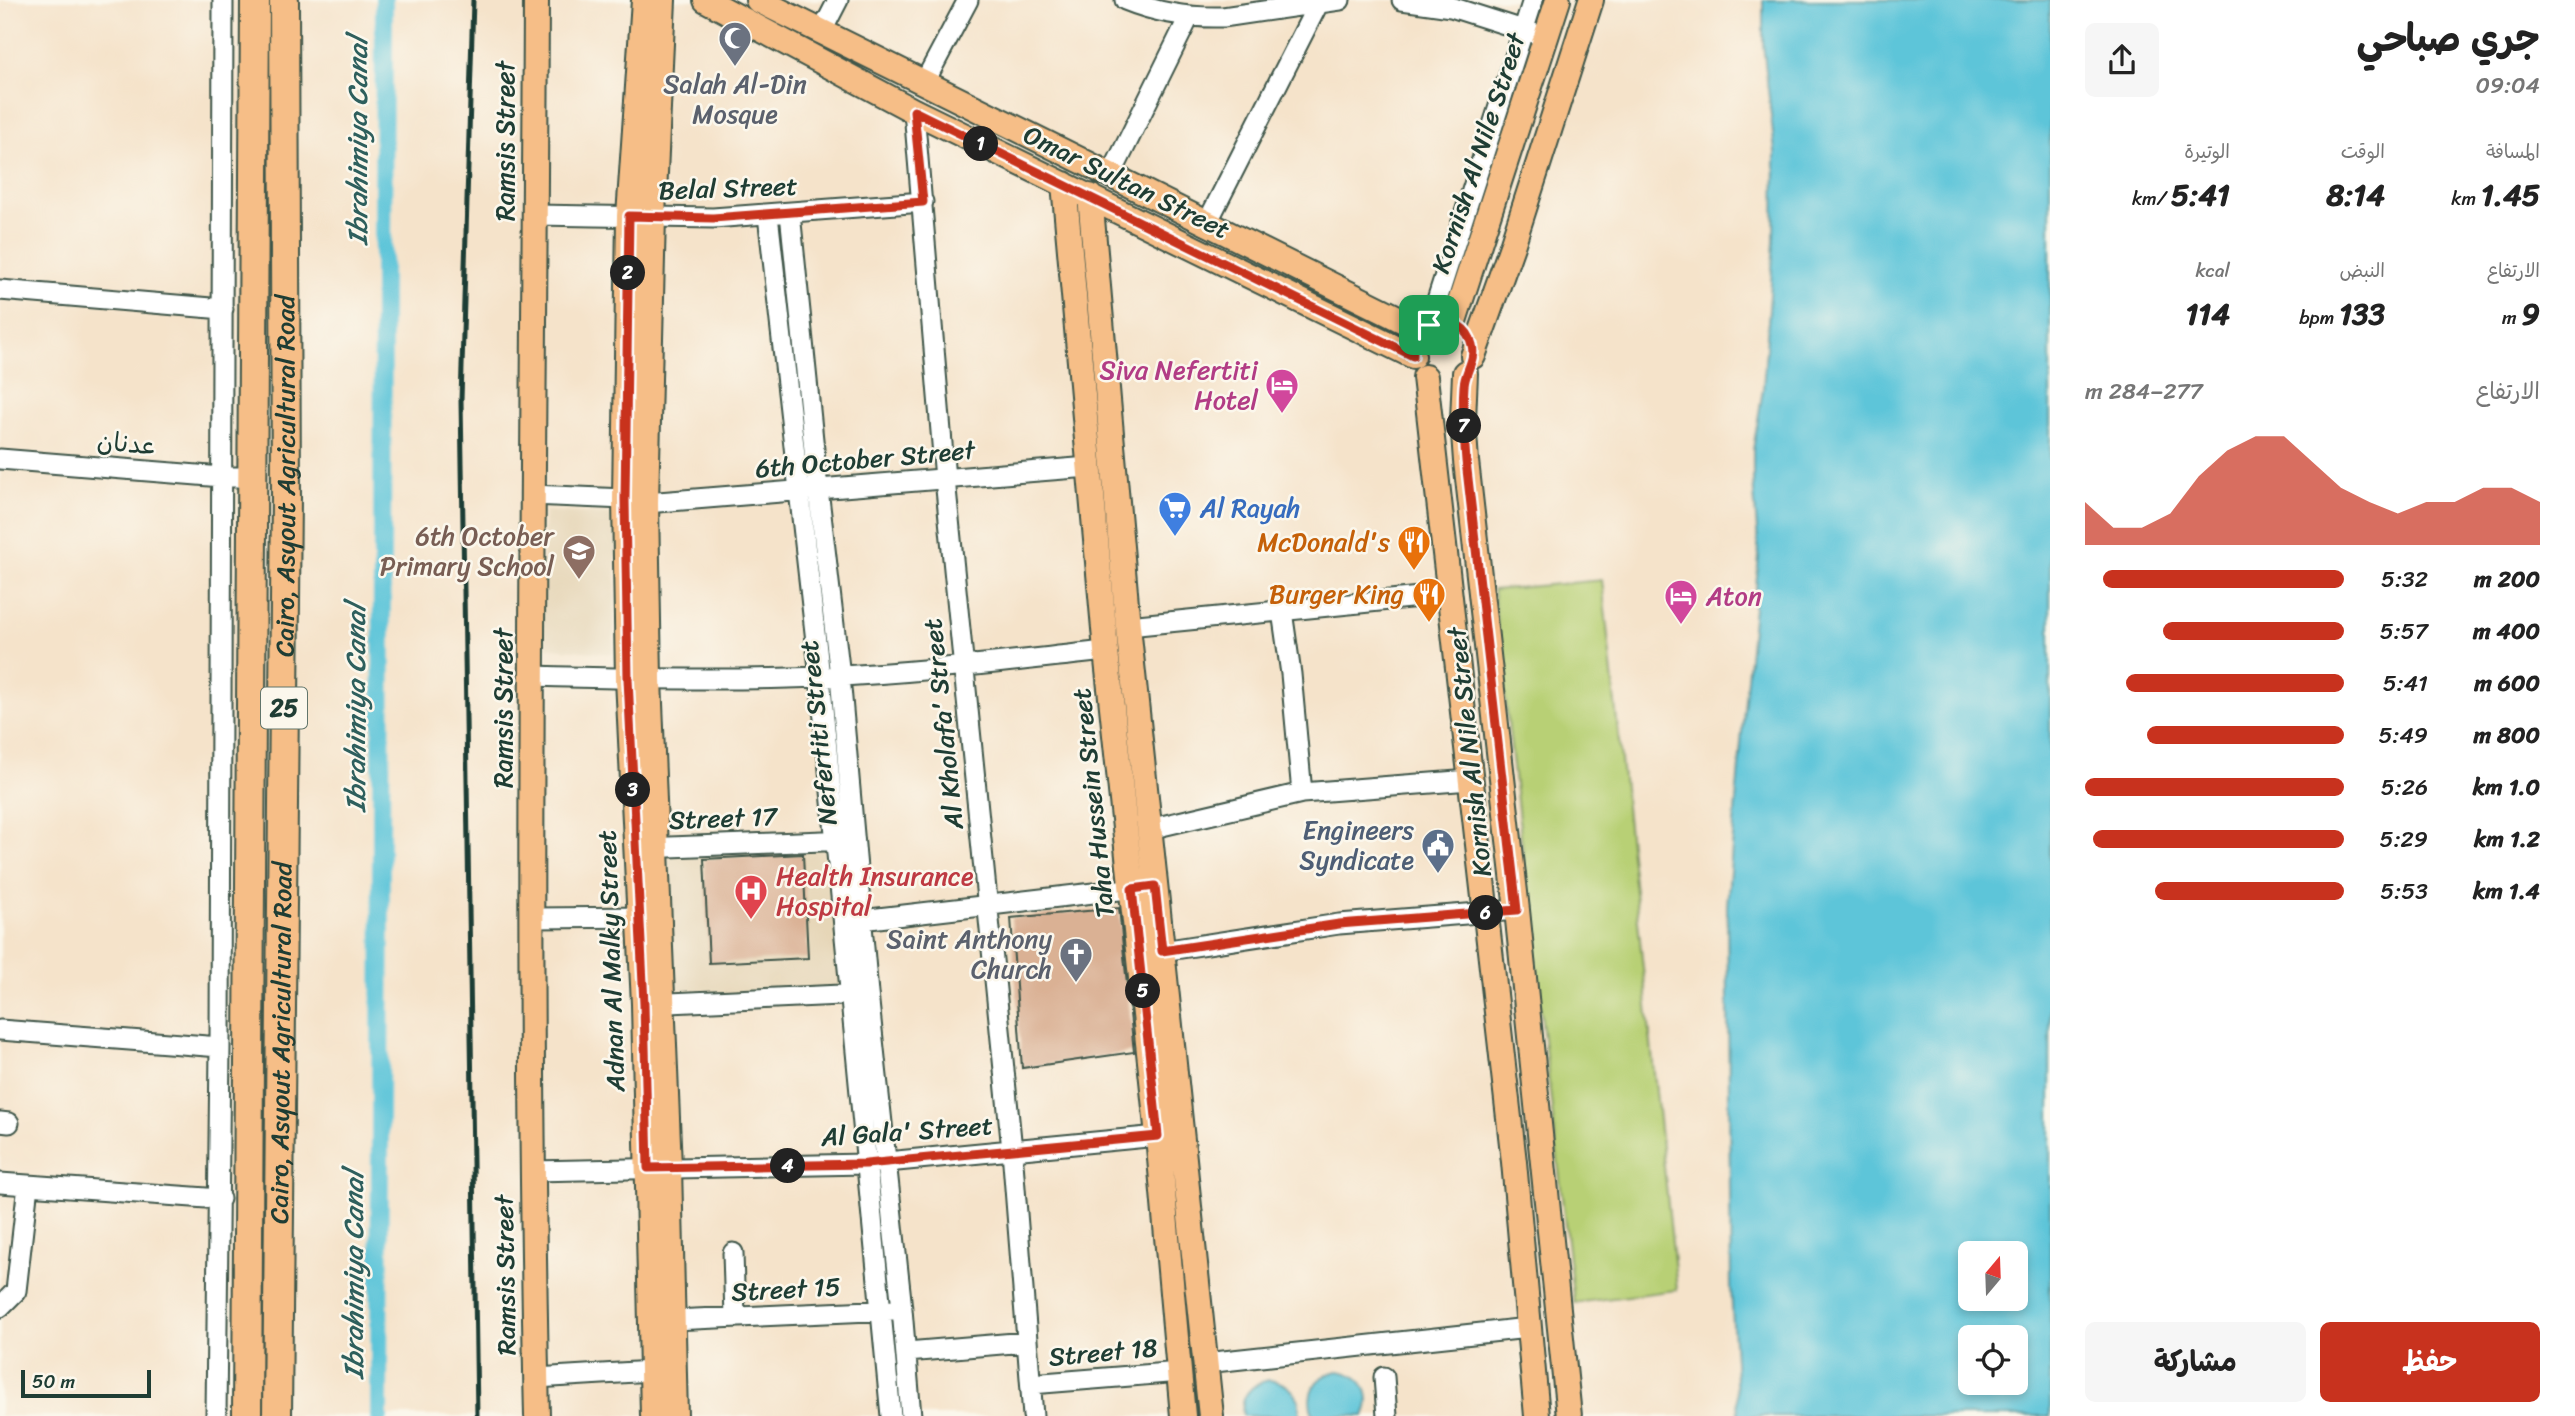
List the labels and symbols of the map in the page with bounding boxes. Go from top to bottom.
mosque icon: Salah Al-Din Mosque [716,19,754,68]
street label: Kornish Al Nile Street [1417,25,1539,279]
water label: Ibrahimiya Canal [333,31,382,246]
street label: Ramsis Street [482,59,528,221]
place label: Salah Al-Din Mosque [663,61,807,137]
street label: Omar Sultan Street [1015,112,1239,252]
pin: 1 [964,127,998,162]
street label: Belal Street [658,163,798,213]
pin: 2 [610,256,646,290]
street label: Cairo, Asyout Agricultural Road [261,293,309,657]
pin [1399,295,1459,355]
place label: Siva Nefertiti Hotel [1099,347,1259,423]
hotel icon: Siva Nefertiti Hotel [1263,366,1301,415]
pin: 7 [1446,408,1482,444]
street label: عدنان [95,417,159,469]
street label: 6th October Street [753,426,978,492]
place label: Al Rayah [1199,485,1300,531]
supermarket icon: Al Rayah [1156,489,1194,538]
place label: 6th October Primary School [380,513,555,589]
place label: McDonald's [1257,519,1390,565]
restaurant icon: McDonald's [1395,523,1433,572]
school or university icon: 6th October Primary School [560,532,598,581]
place label: Burger King [1269,571,1404,617]
place label: Aton [1705,573,1762,619]
restaurant icon: Burger King [1410,575,1448,624]
hotel icon: Aton [1662,577,1700,626]
water label: Ibrahimiya Canal [331,598,380,813]
street label: Al Kholafa' Street [909,616,977,833]
street label: Kornish Al Nile Street [1433,623,1505,879]
street label: Ramsis Street [480,626,526,788]
street label: Nefertiti Street [785,638,851,828]
street label: Taha Hussein Street [1058,686,1128,920]
road number: 25 [261,688,307,728]
pin: 3 [616,772,650,808]
street label: Street 17 [668,793,780,843]
place label: Engineers Syndicate [1299,807,1414,883]
public building icon: Engineers Syndicate [1419,826,1457,875]
street label: Adnan Al Malky Street [583,829,639,1094]
place label: Health Insurance Hospital [776,853,974,929]
street label: Cairo, Asyout Agricultural Road [256,860,305,1224]
hospital icon: Health Insurance Hospital [732,872,770,921]
pin: 6 [1468,895,1504,930]
place label: Saint Anthony Church [886,916,1052,992]
church icon: Saint Anthony Church [1057,935,1095,984]
pin: 5 [1126,974,1160,1009]
street label: Al Gala' Street [819,1102,994,1160]
pin: 4 [770,1148,806,1184]
water label: Ibrahimiya Canal [329,1165,378,1380]
street label: Ramsis Street [481,1193,529,1355]
north arrow [1958,1241,2028,1311]
street label: Street 15 [730,1263,842,1315]
street label: Street 18 [1047,1324,1160,1380]
scale bar [21,1367,150,1399]

